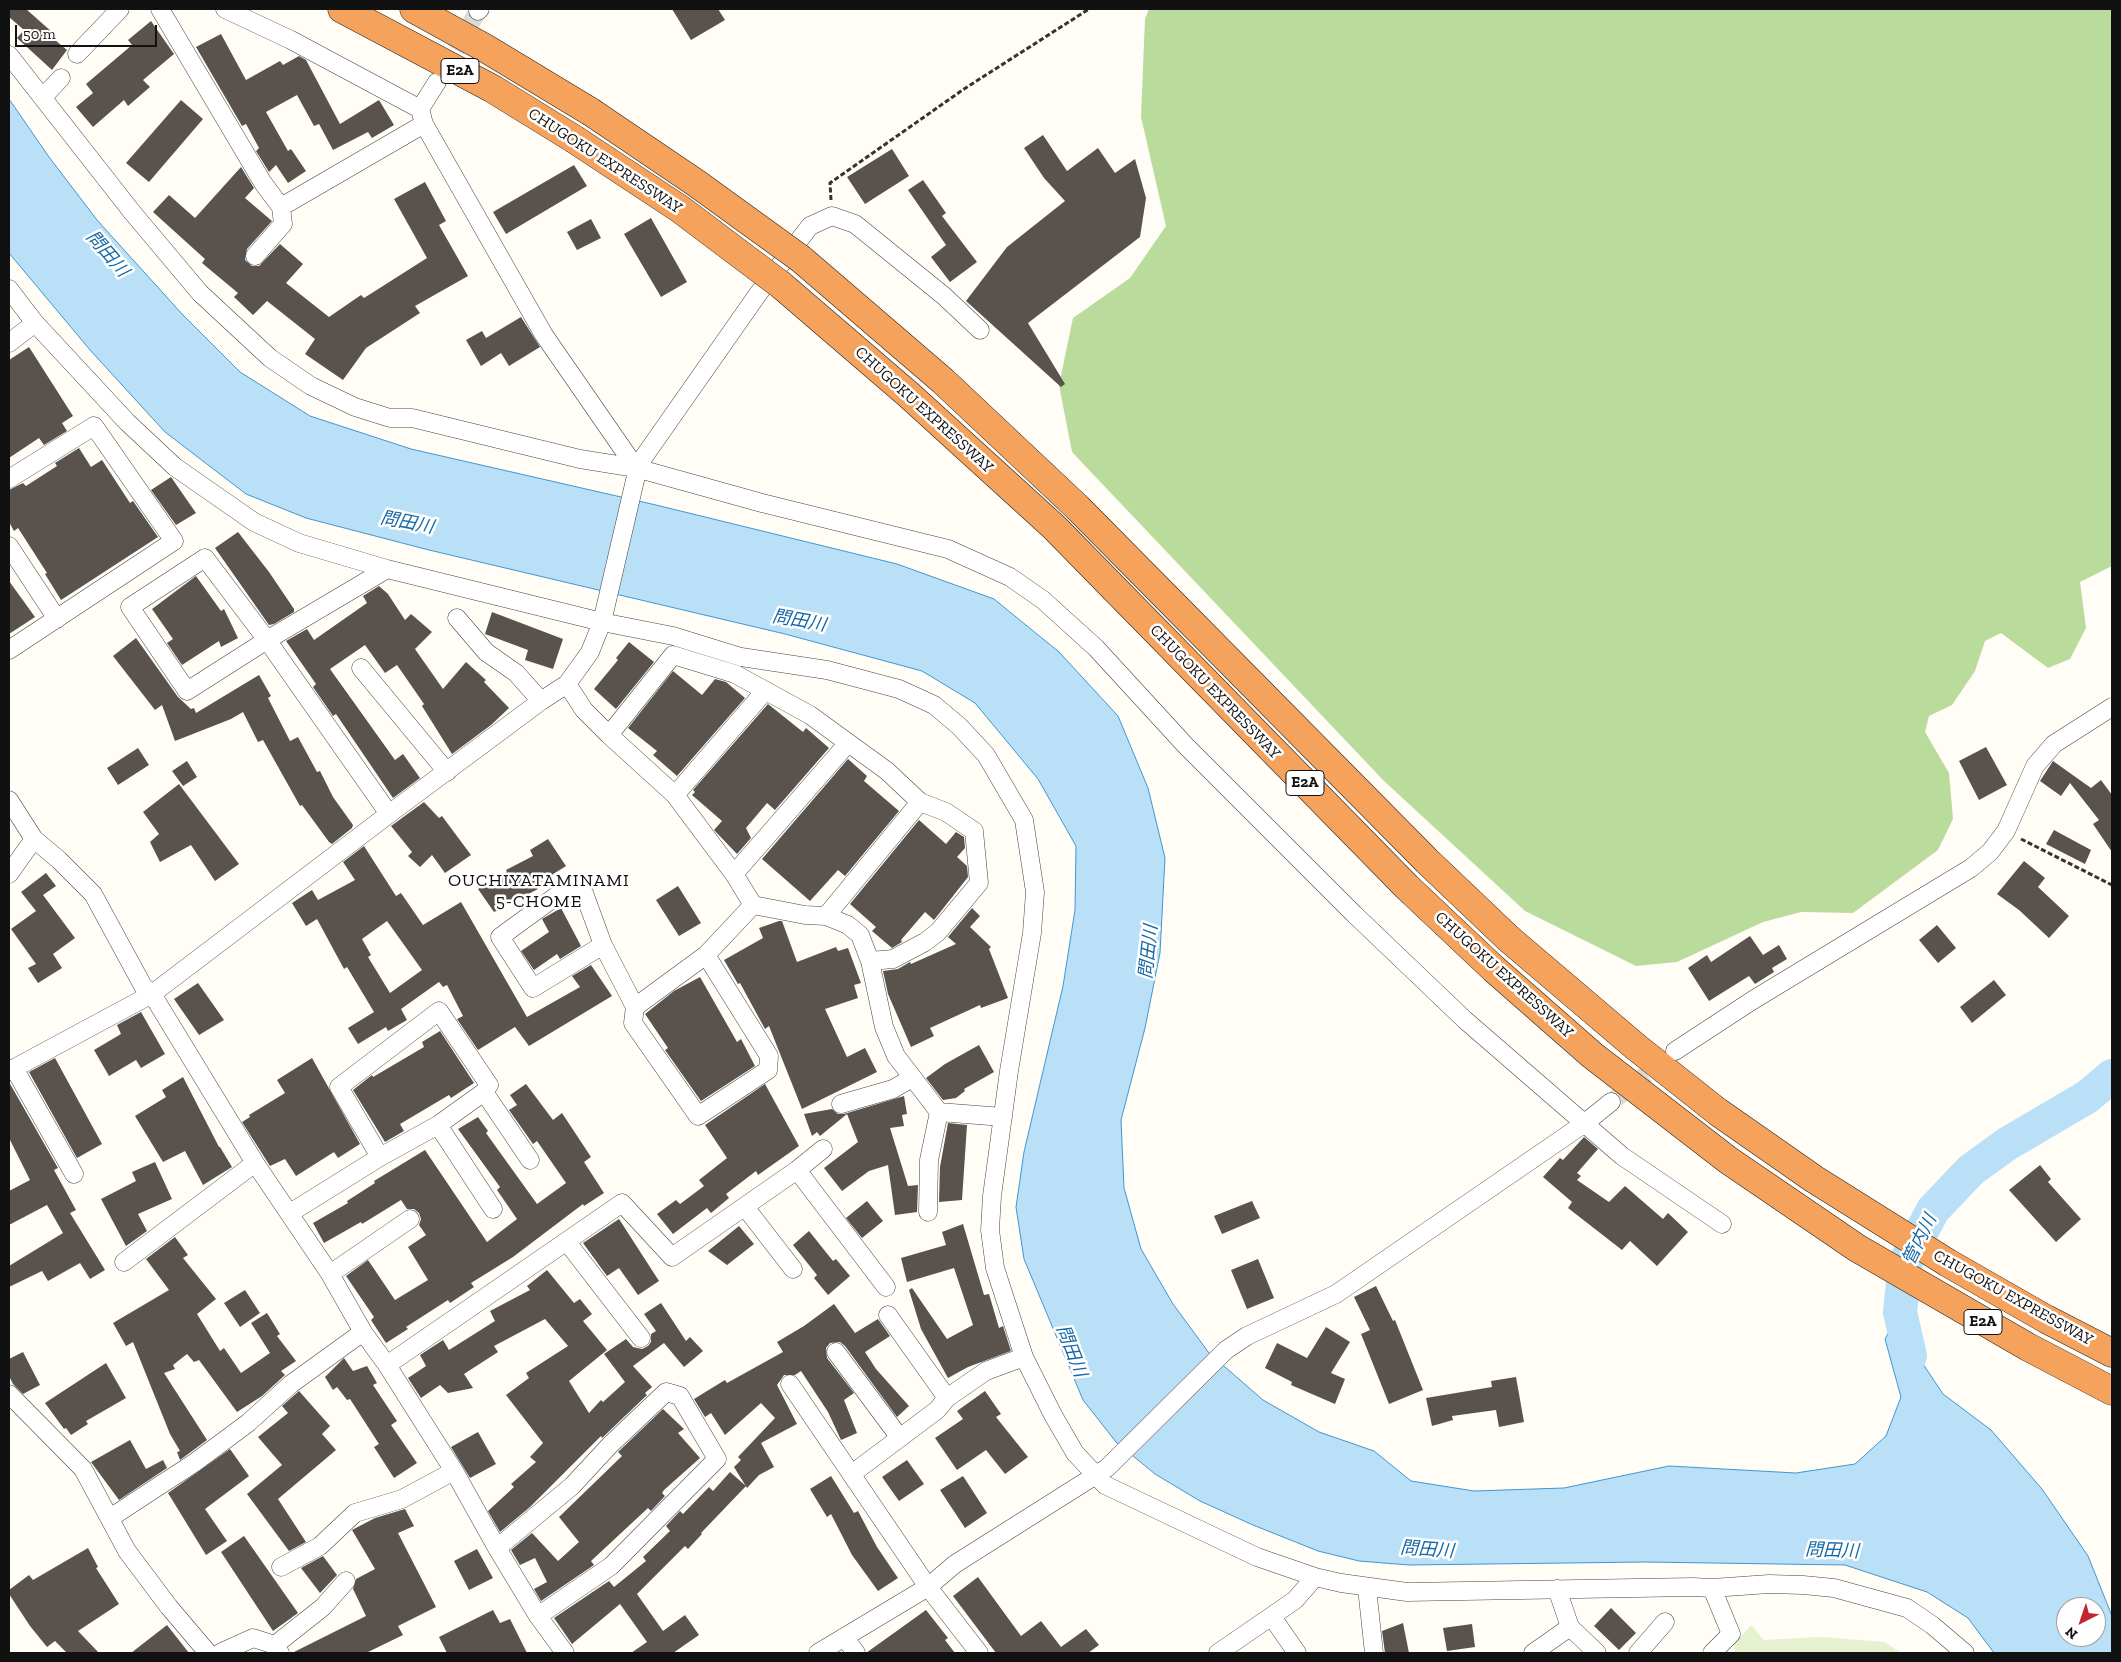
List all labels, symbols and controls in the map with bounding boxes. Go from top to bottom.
scale bar [18,15,160,47]
text: 50 m [23,25,56,43]
road number: E2A [441,58,479,84]
street label: CHUGOKU EXPRESSWAY [524,104,686,218]
water label: 問田川 [81,227,133,281]
street label: CHUGOKU EXPRESSWAY [851,343,997,477]
water label: 問田川 [378,507,436,539]
water label: 問田川 [771,606,827,636]
street label: CHUGOKU EXPRESSWAY [1146,621,1284,763]
road number: E2A [1286,770,1324,796]
district label: OUCHIYATAMINAMI 5-CHOME [446,870,632,912]
street label: CHUGOKU EXPRESSWAY [1431,908,1577,1042]
water label: 問田川 [1135,924,1163,980]
water label: 管内川 [1898,1211,1942,1269]
street label: CHUGOKU EXPRESSWAY [1930,1246,2096,1350]
road number: E2A [1964,1310,2002,1334]
water label: 問田川 [1051,1322,1091,1380]
water label: 問田川 [1399,1537,1455,1563]
water label: 問田川 [1805,1539,1859,1563]
north arrow [2056,1597,2106,1647]
text: N [2062,1623,2081,1643]

